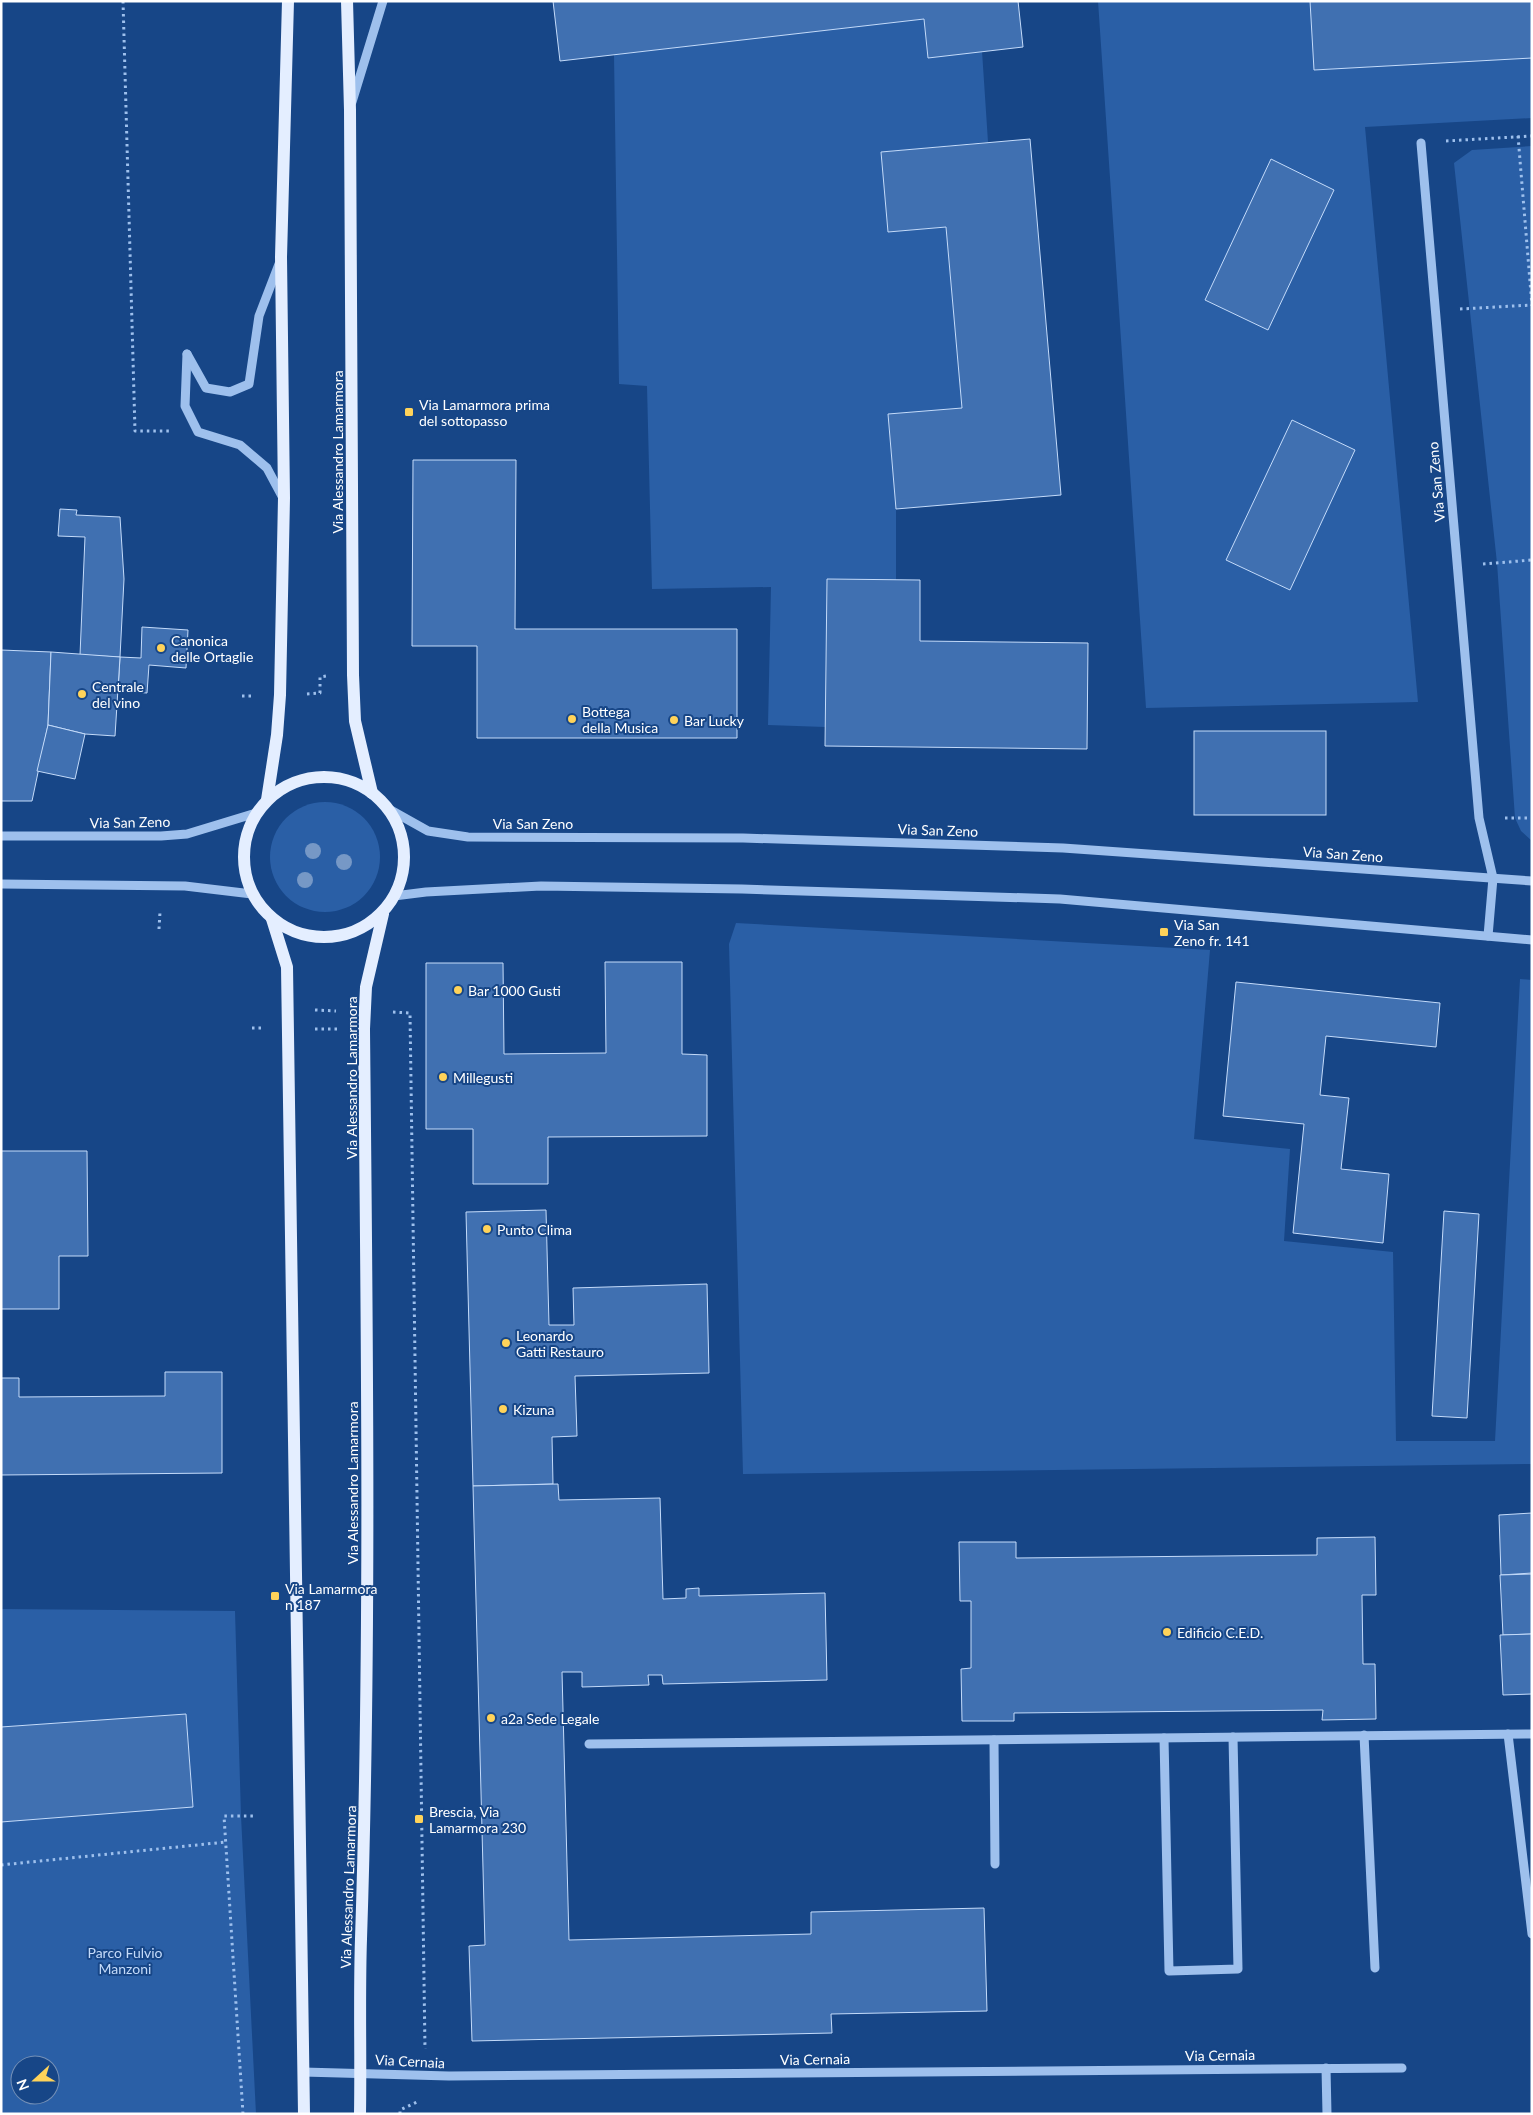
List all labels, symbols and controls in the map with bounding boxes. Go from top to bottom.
street label: Via Alessandro Lamarmora [329,370,346,534]
place label: Via Lamarmora prima del sottopasso [419,396,550,429]
marker: Via Lamarmora prima del sottopasso [403,406,415,418]
street label: Via San Zeno [1424,441,1448,523]
place label: Canonica delle Ortaglie [171,632,253,665]
marker: Canonica delle Ortaglie [155,642,167,654]
place label: Centrale del vino [92,678,144,711]
marker: Centrale del vino [76,688,88,700]
place label: Bottega della Musica [582,703,658,736]
place label: Bar Lucky [684,712,745,729]
marker: Bottega della Musica [566,713,578,725]
marker: Bar Lucky [668,714,680,726]
street label: Via San Zeno [90,813,170,831]
street label: Via San Zeno [493,815,573,832]
street label: Via San Zeno [897,820,979,840]
street label: Via San Zeno [1302,843,1384,865]
place label: Via San Zeno fr. 141 [1174,916,1250,949]
marker: Via San Zeno fr. 141 [1158,926,1170,938]
place label: Bar 1000 Gusti [468,982,561,999]
marker: Bar 1000 Gusti [452,984,464,996]
street label: Via Alessandro Lamarmora [343,996,360,1160]
place label: Millegusti [453,1069,513,1086]
marker: Millegusti [437,1071,449,1083]
place label: Punto Clima [497,1221,572,1238]
marker: Punto Clima [481,1223,493,1235]
place label: Leonardo Gatti Restauro [516,1327,604,1360]
marker: Leonardo Gatti Restauro [500,1337,512,1349]
street label: Via Alessandro Lamarmora [344,1401,361,1565]
place label: Kizuna [513,1401,555,1418]
marker: Kizuna [497,1403,509,1415]
place label: Via Lamarmora n 187 [285,1580,378,1613]
marker: Via Lamarmora n 187 [269,1590,281,1602]
place label: Edificio C.E.D. [1177,1624,1263,1641]
marker: Edificio C.E.D. [1161,1626,1173,1638]
place label: a2a Sede Legale [501,1710,599,1727]
marker: a2a Sede Legale [485,1712,497,1724]
place label: Brescia, Via Lamarmora 230 [429,1803,526,1836]
street label: Via Alessandro Lamarmora [337,1805,359,1969]
marker: Brescia, Via Lamarmora 230 [413,1813,425,1825]
park label: Parco Fulvio Manzoni [87,1944,163,1977]
street label: Via Cernaia [1185,2046,1255,2064]
street label: Via Cernaia [780,2050,850,2068]
street label: Via Cernaia [375,2051,446,2071]
north arrow [10,2055,60,2105]
text: N [13,2077,32,2093]

